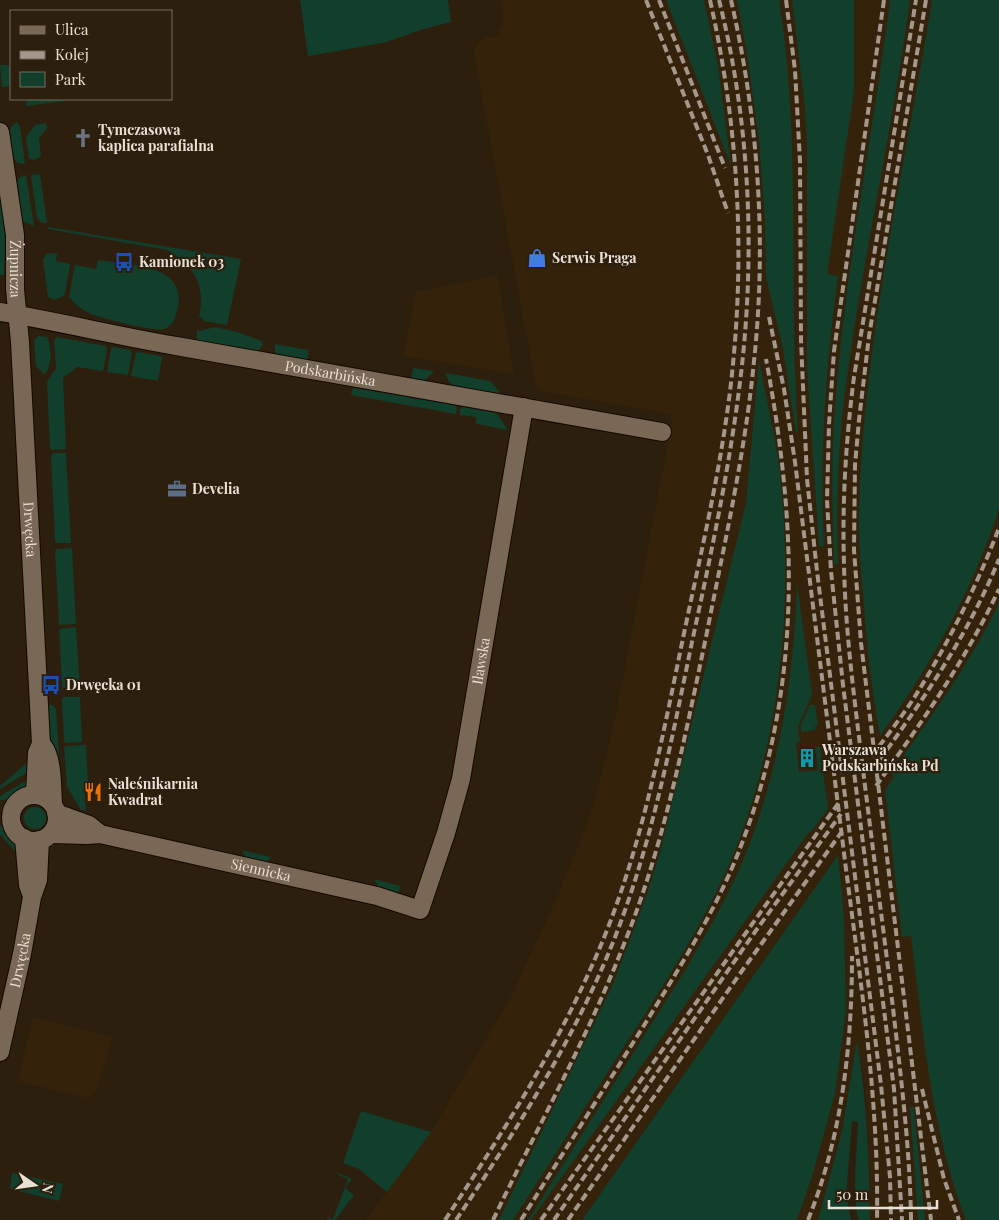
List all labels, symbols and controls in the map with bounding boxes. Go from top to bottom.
legend [10,10,172,100]
text: Ulica [55,19,89,39]
text: Kolej [55,44,89,64]
text: Park [55,69,87,89]
place label: Tymczasowa kaplica parafialna [98,120,215,155]
church icon: Tymczasowa kaplica parafialna [72,127,94,149]
street label: Żupnicza [6,240,26,298]
shop icon: Serwis Praga [526,247,548,269]
place label: Serwis Praga [552,248,637,267]
bus stop icon: Kamionek 03 [113,251,135,273]
place label: Kamionek 03 [139,252,224,271]
street label: Podskarbińska [284,356,377,390]
office icon: Develia [166,478,188,500]
place label: Develia [192,479,241,498]
street label: Drwęcka [19,501,41,558]
street label: Iławska [467,636,494,686]
bus stop icon: Drwęcka 01 [40,674,62,696]
place label: Drwęcka 01 [66,675,141,694]
place label: Warszawa Podskarbińska Pd [821,740,939,775]
building icon: Warszawa Podskarbińska Pd [796,747,818,769]
place label: Naleśnikarnia Kwadrat [108,774,199,809]
restaurant icon: Naleśnikarnia Kwadrat [82,781,104,803]
street label: Siennicka [229,854,293,885]
street label: Drwęcka [5,931,35,989]
north arrow [10,1160,60,1210]
scale bar [829,1178,936,1210]
text: N [38,1181,59,1195]
text: 50 m [836,1184,869,1204]

